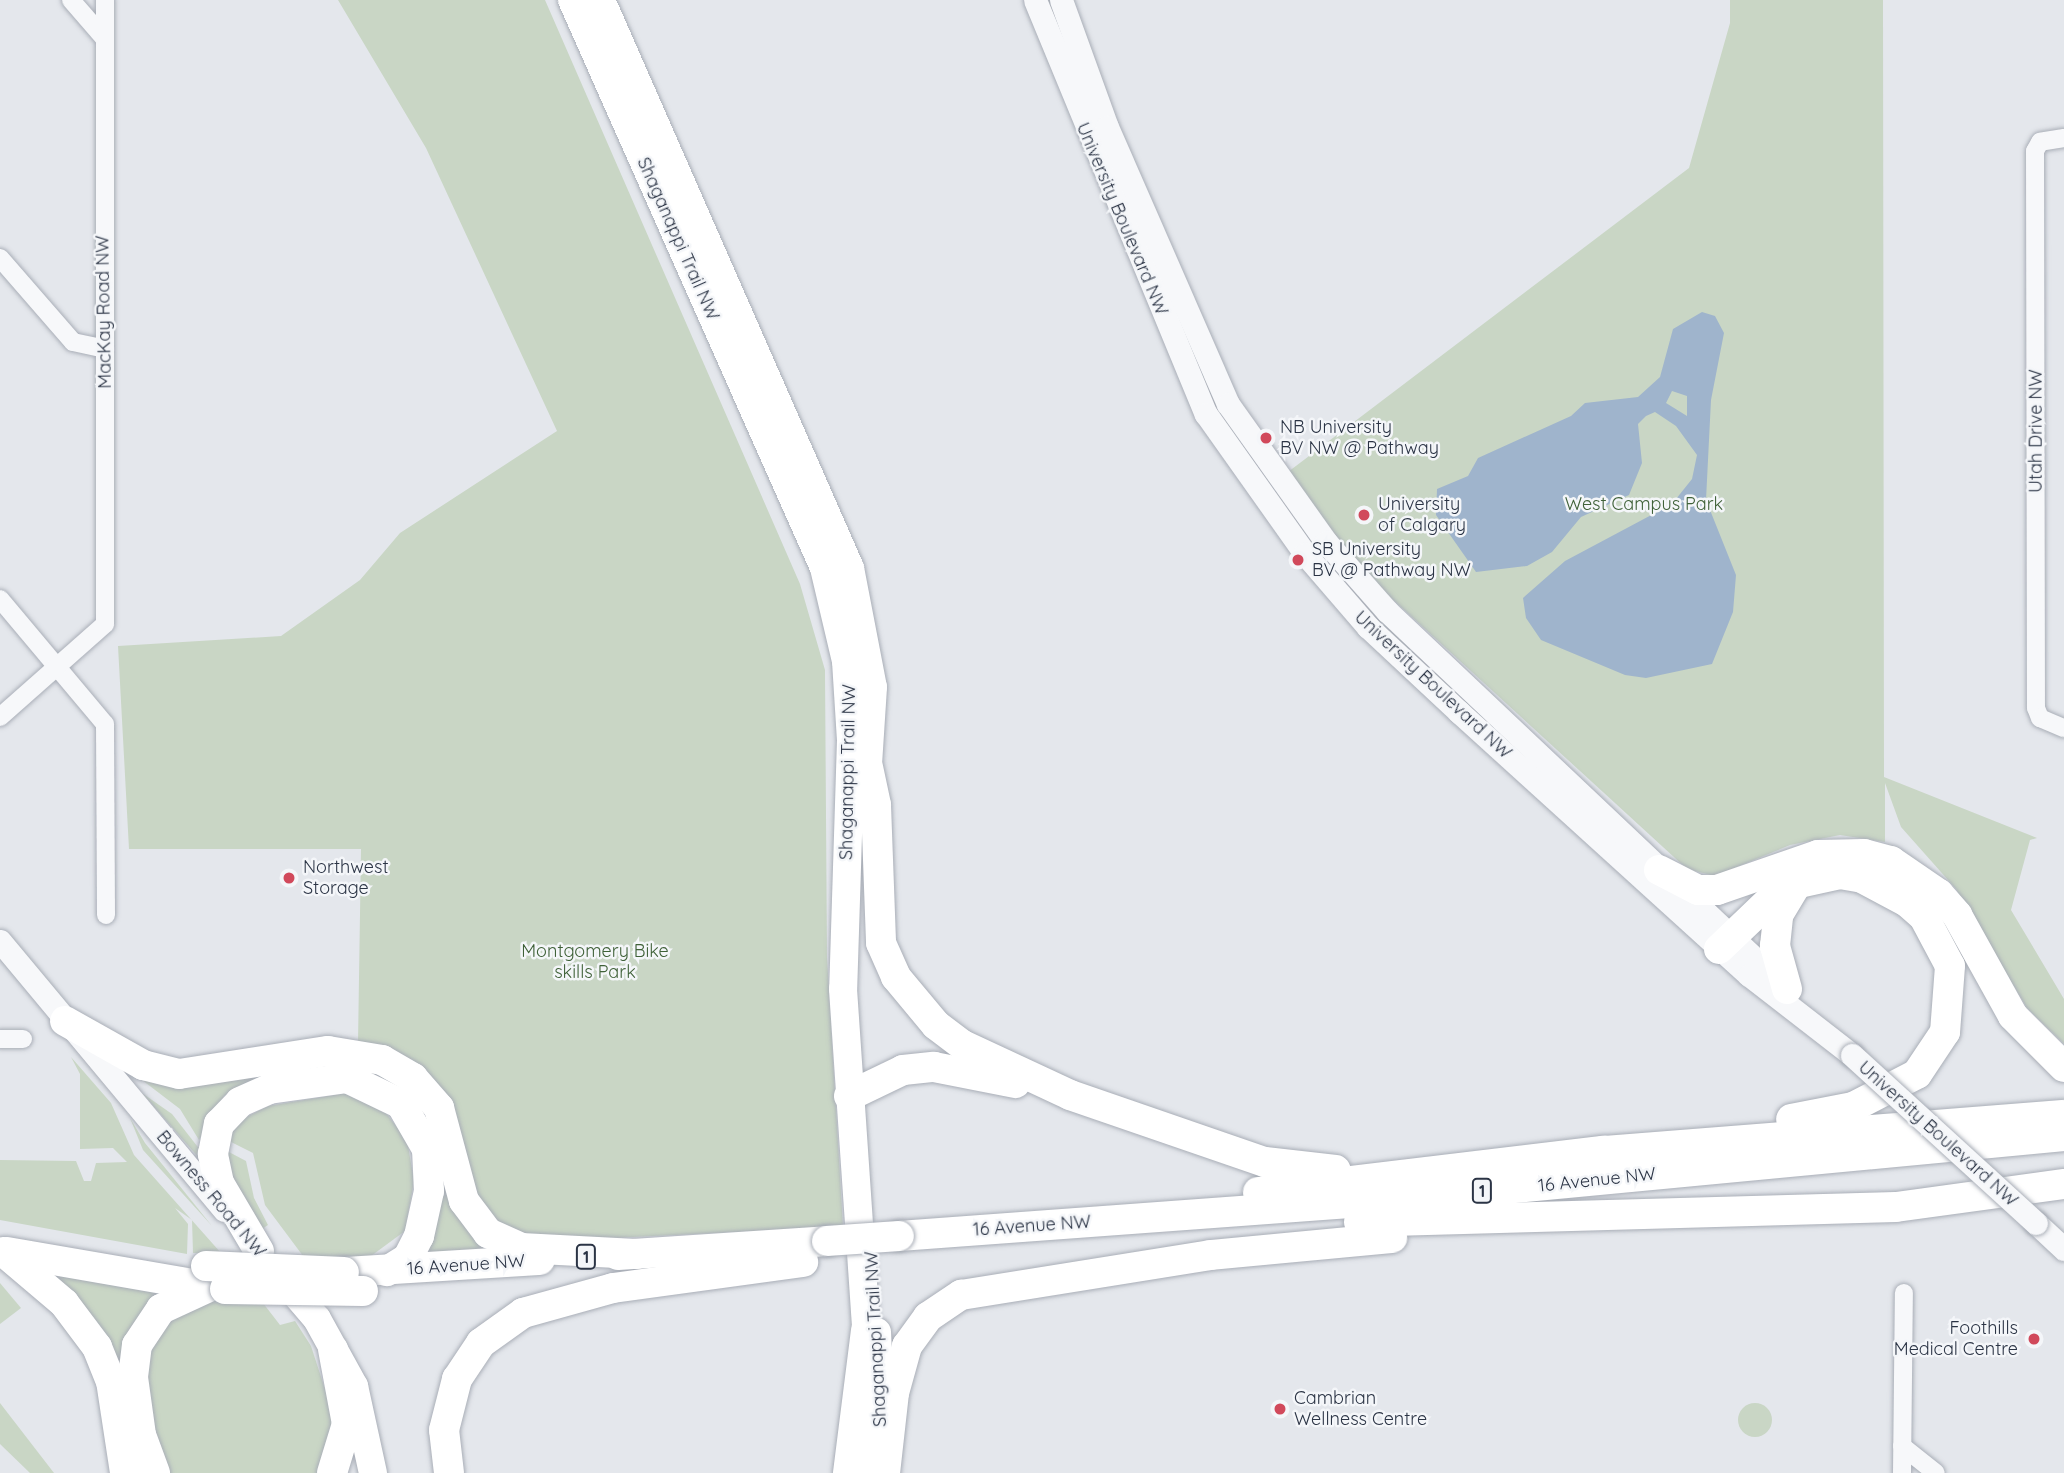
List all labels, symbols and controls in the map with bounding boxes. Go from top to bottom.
street label: University Boulevard NW [1072,119,1172,319]
street label: Shaganappi Trail NW [632,154,724,324]
street label: MacKay Road NW [92,235,116,389]
street label: Utah Drive NW [2025,369,2047,493]
place label: NB University BV NW @ Pathway [1280,417,1439,460]
marker: NB University BV NW @ Pathway [1258,430,1274,446]
park label: West Campus Park [1565,493,1723,515]
place label: University of Calgary [1378,494,1466,536]
marker: University of Calgary [1356,507,1372,523]
place label: SB University BV @ Pathway NW [1312,539,1471,582]
marker: SB University BV @ Pathway NW [1290,552,1306,568]
street label: University Boulevard NW [1350,606,1516,764]
street label: Shaganappi Trail NW [836,684,860,860]
place label: Northwest Storage [303,857,388,900]
marker: Northwest Storage [281,870,297,886]
park label: Montgomery Bike skills Park [521,941,669,984]
street label: University Boulevard NW [1854,1057,2022,1211]
street label: Bowness Road NW [152,1126,270,1262]
street label: 16 Avenue NW [1537,1163,1657,1197]
road number: 1 [1472,1178,1492,1204]
street label: 16 Avenue NW [972,1211,1092,1241]
road number: 1 [576,1245,596,1270]
street label: 16 Avenue NW [406,1250,526,1280]
street label: Shaganappi Trail NW [861,1251,891,1427]
place label: Foothills Medical Centre [1894,1318,2018,1360]
marker: Foothills Medical Centre [2024,1329,2044,1349]
place label: Cambrian Wellness Centre [1294,1388,1427,1430]
marker: Cambrian Wellness Centre [1272,1401,1288,1417]

